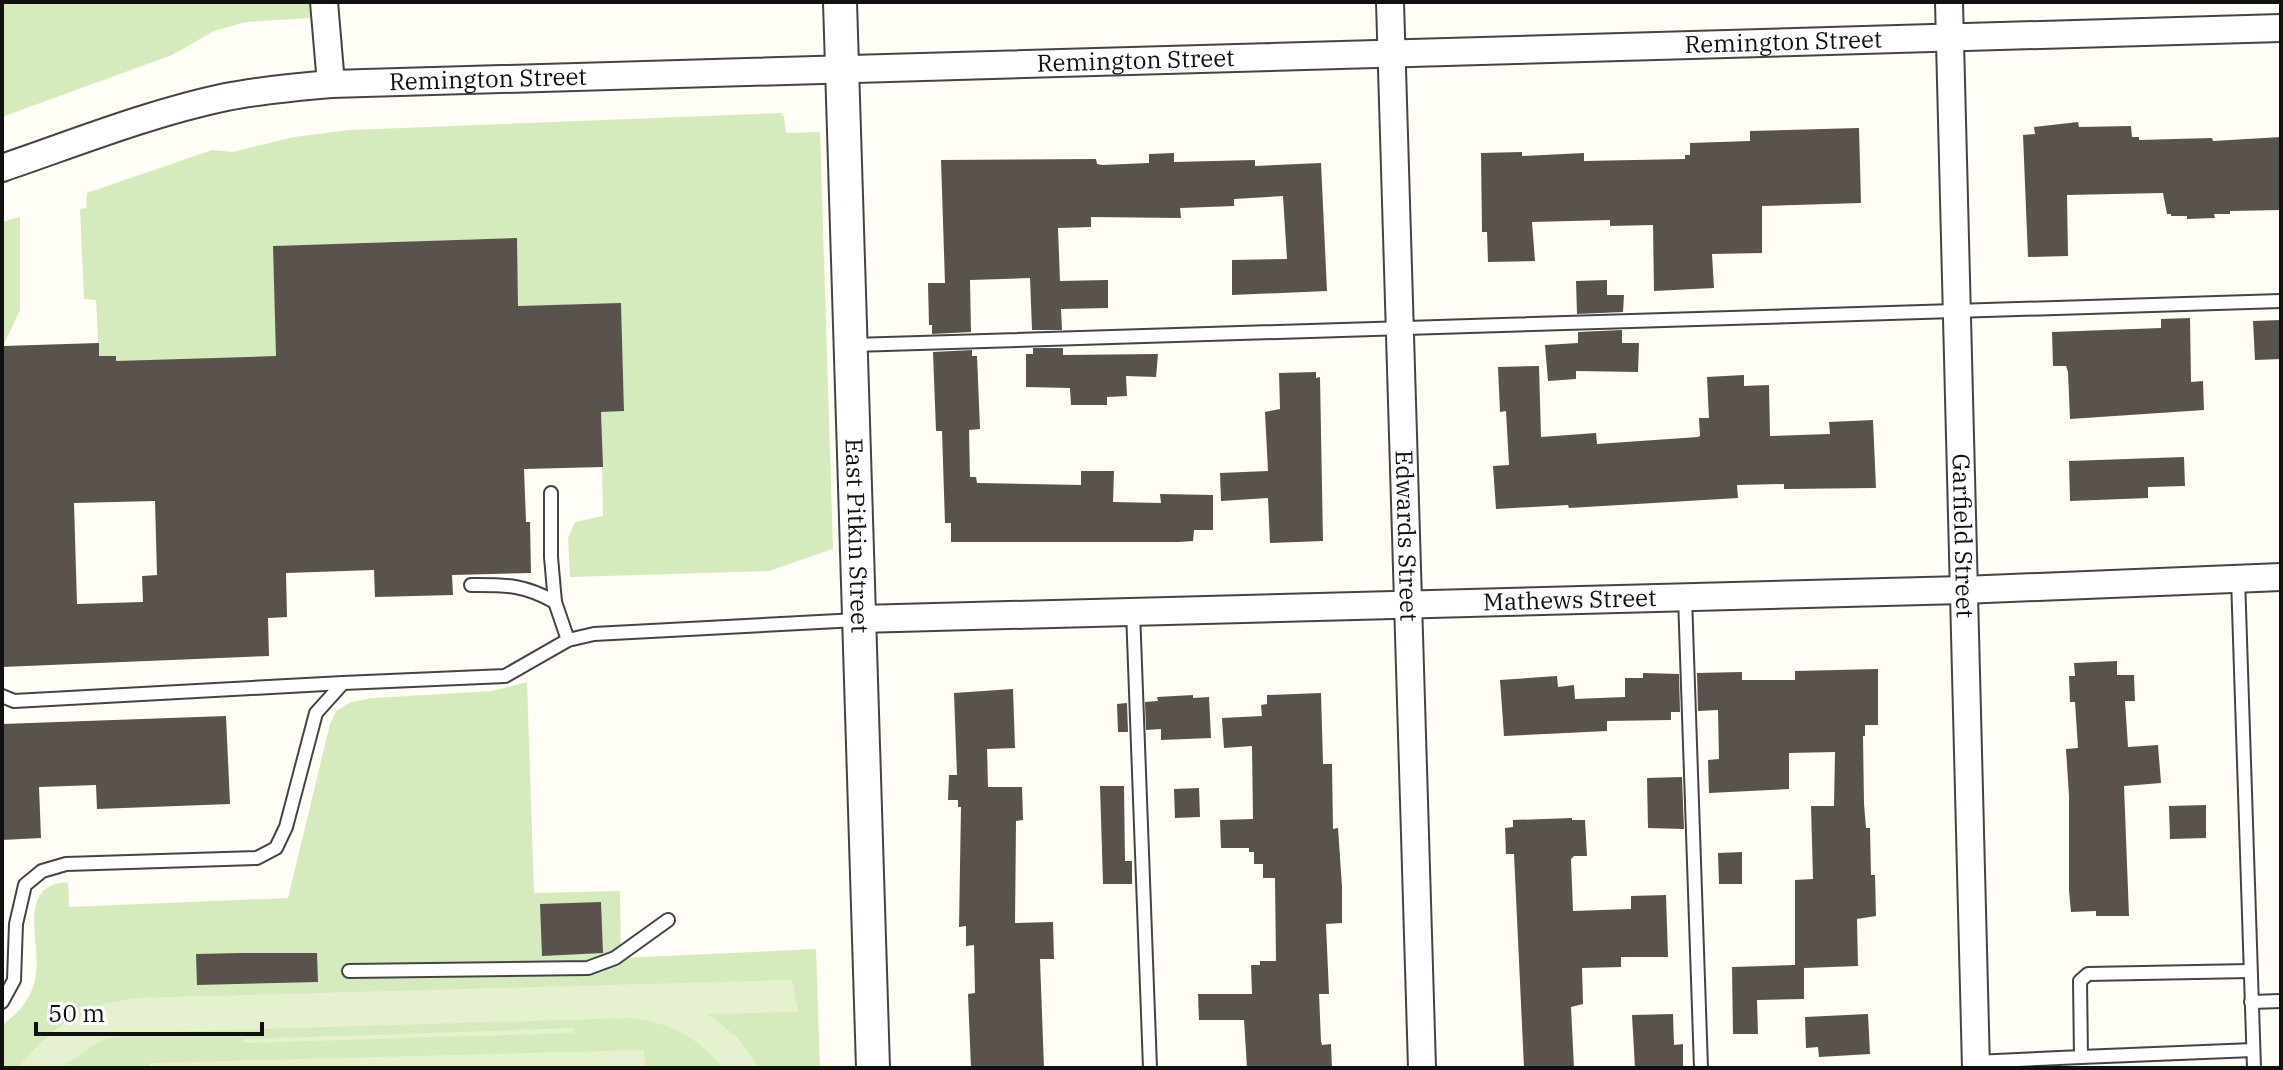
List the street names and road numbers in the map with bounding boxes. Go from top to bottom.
street label: Remington Street [1684,22,1883,60]
street label: Remington Street [1036,41,1235,79]
street label: Remington Street [389,60,587,97]
street label: East Pitkin Street [839,438,877,634]
street label: Edwards Street [1388,450,1426,622]
street label: Garfield Street [1945,453,1982,618]
street label: Mathews Street [1483,581,1657,618]

